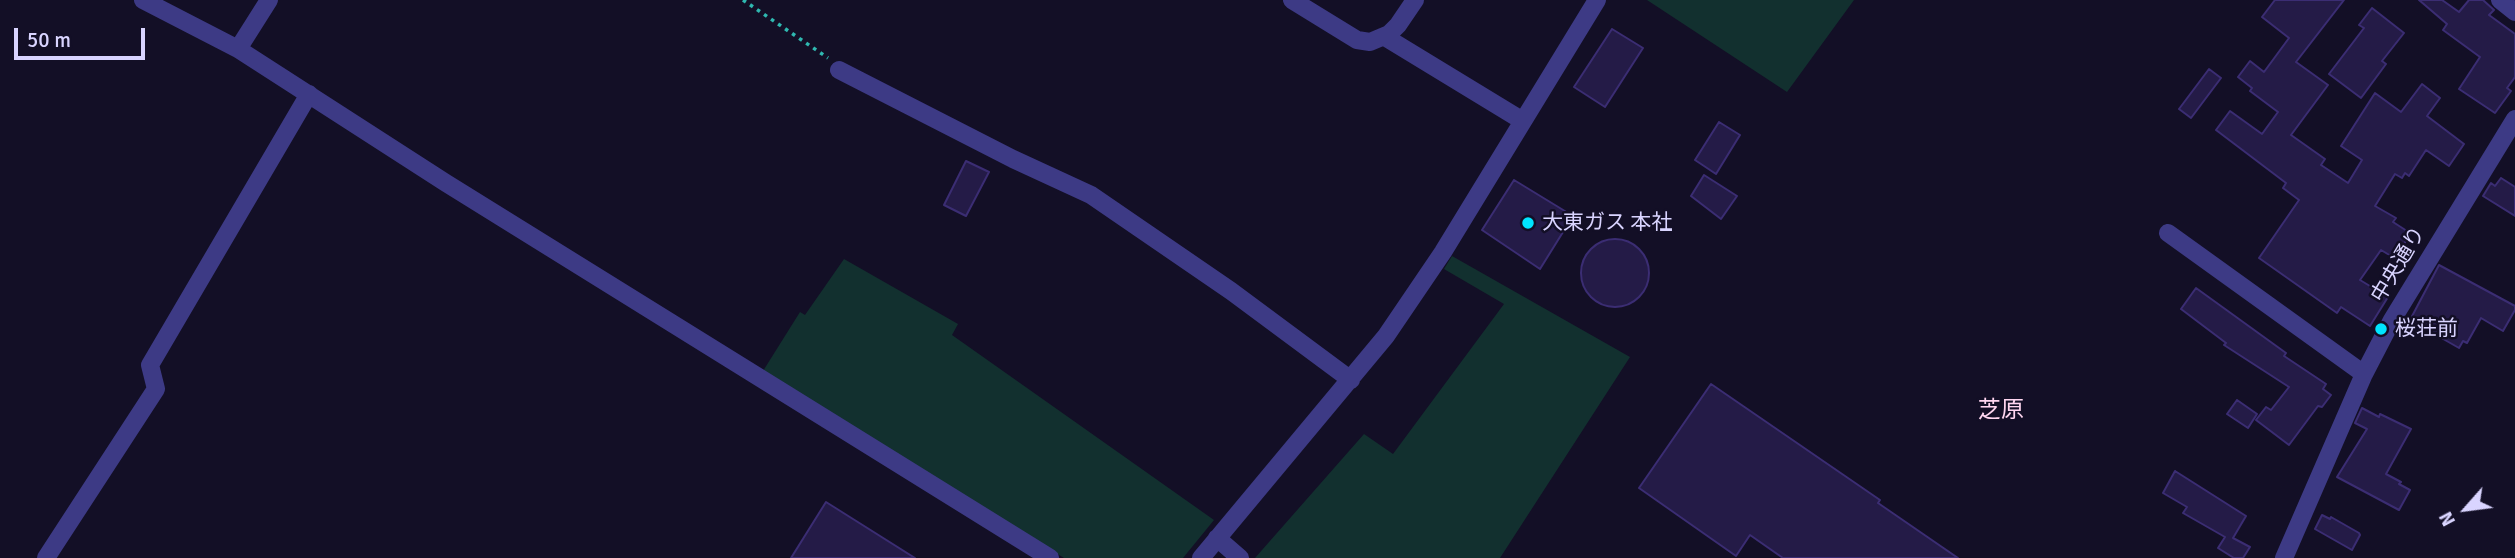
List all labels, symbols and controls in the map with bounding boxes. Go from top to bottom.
scale bar [18,14,149,58]
text: 50 m [27,27,71,53]
place label: 大東ガス 本社 [1542,210,1673,236]
marker: 大東ガス 本社 [1520,215,1536,231]
street label: 中央通り [2367,223,2431,307]
place label: 桜荘前 [2395,316,2458,342]
marker: 桜荘前 [2373,321,2389,337]
district label: 芝原 [1978,397,2024,425]
north arrow [2431,474,2501,544]
text: N [2434,507,2461,530]

